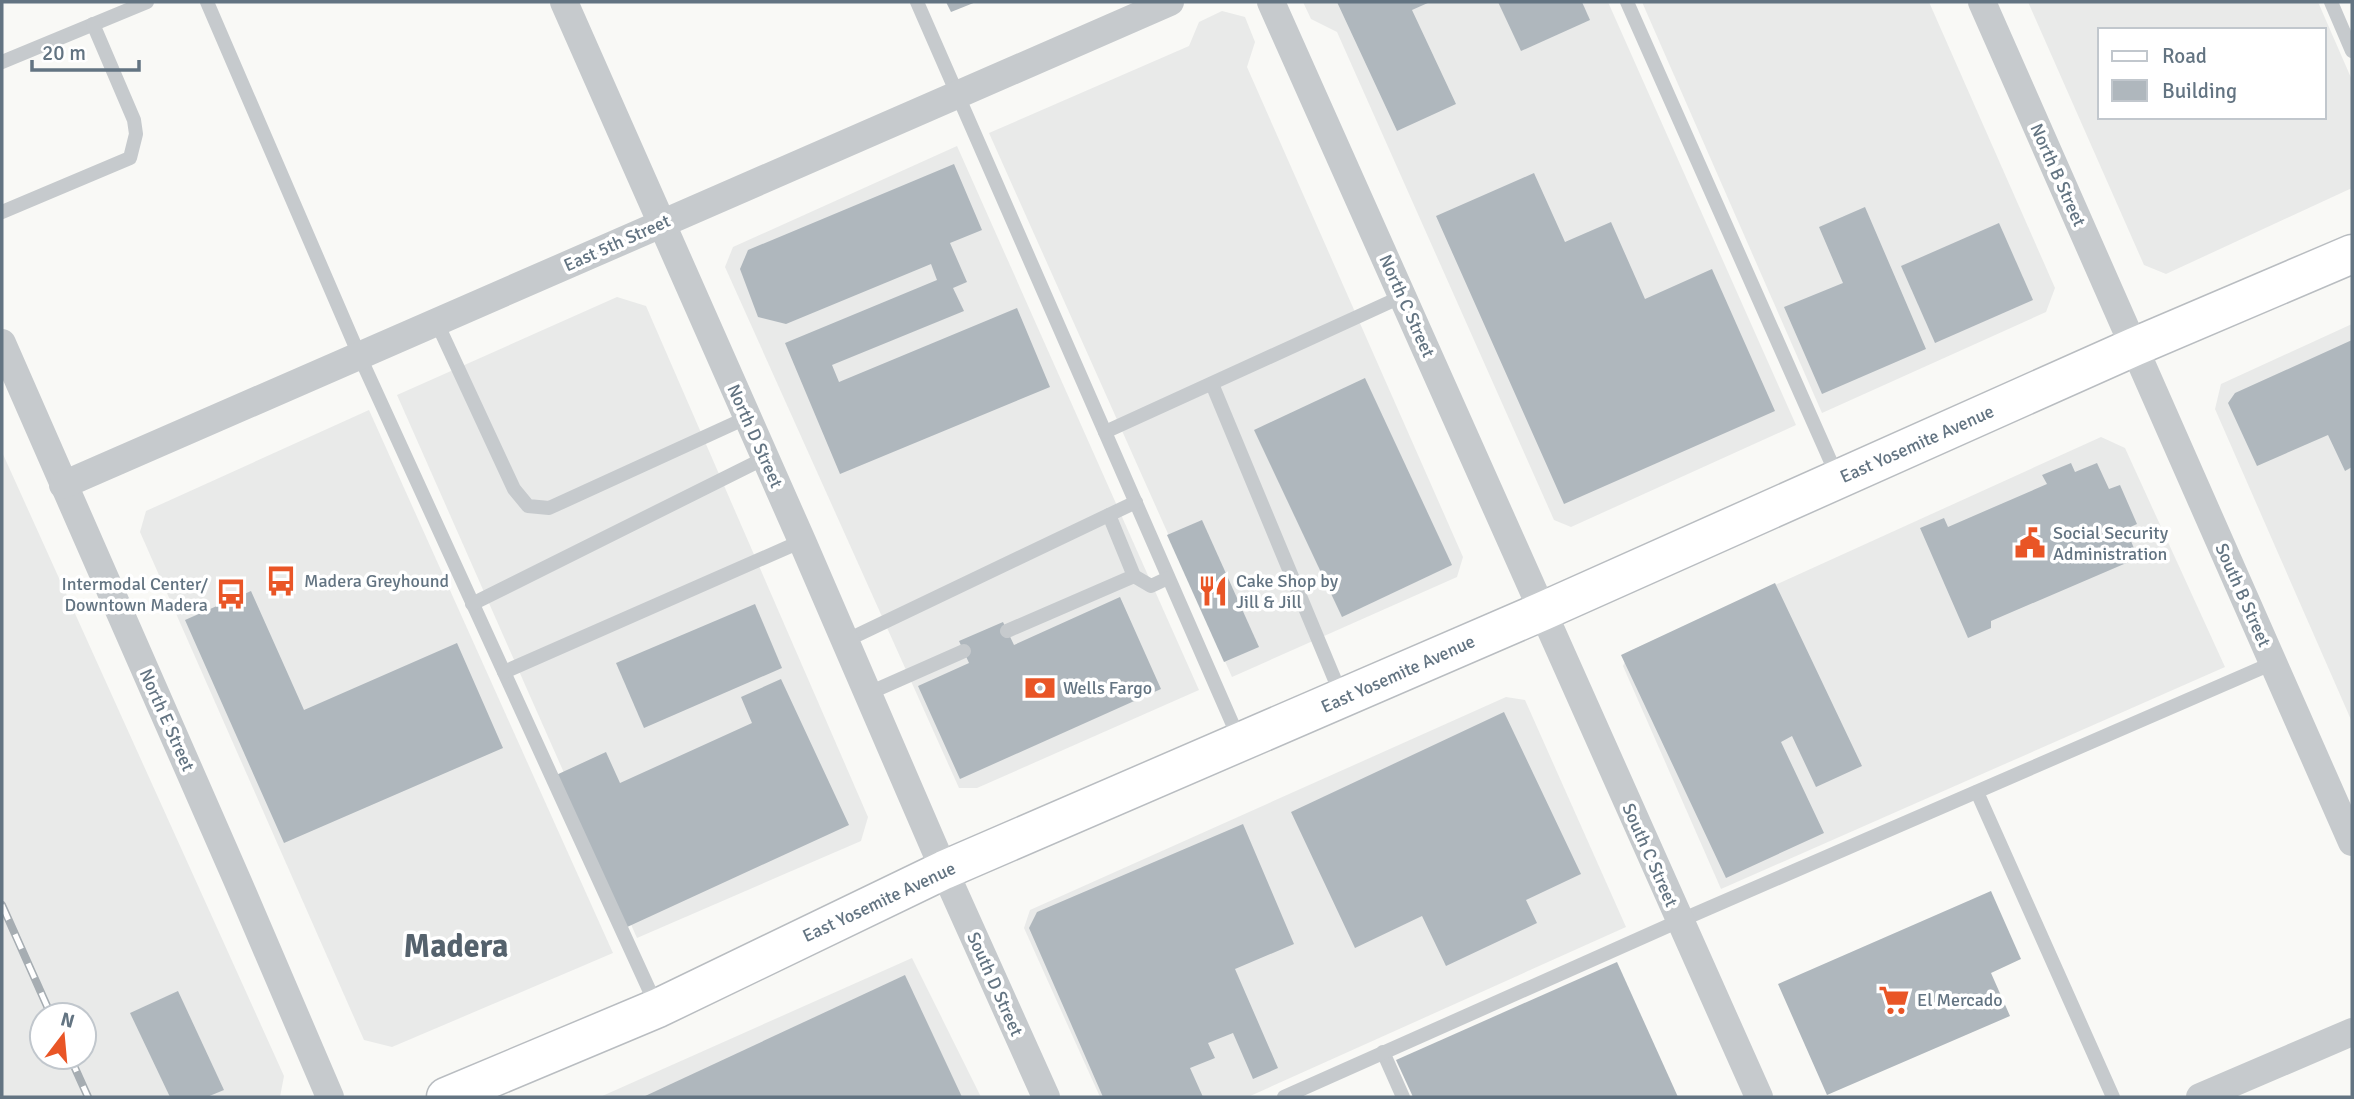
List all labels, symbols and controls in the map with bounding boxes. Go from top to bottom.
scale bar [32,28,138,72]
legend [2098,28,2326,119]
text: 20 m [42,40,86,66]
text: Road [2162,43,2207,69]
text: Building [2162,78,2237,104]
street label: North B Street [2025,120,2091,230]
street label: East 5th Street [560,210,674,276]
street label: North C Street [1375,251,1439,361]
street label: North D Street [722,381,788,491]
street label: East Yosemite Avenue [1837,400,1997,488]
place label: Social Security Administration [2053,522,2169,565]
public building icon: Social Security Administration [2013,526,2047,560]
street label: South B Street [2210,540,2276,650]
bus stop icon: Madera Greyhound [264,564,298,598]
place label: Madera Greyhound [304,570,449,592]
place label: Cake Shop by Jill & Jill [1236,570,1339,613]
place label: Intermodal Center/ Downtown Madera [62,573,208,616]
restaurant icon: Cake Shop by Jill & Jill [1196,574,1230,608]
bus stop icon: Intermodal Center/ Downtown Madera [214,577,248,611]
street label: East Yosemite Avenue [1318,630,1478,718]
street label: North E Street [135,665,199,775]
bank icon: Wells Fargo [1023,671,1057,705]
place label: Wells Fargo [1063,677,1152,699]
street label: South C Street [1617,800,1683,910]
street label: East Yosemite Avenue [799,857,959,947]
district label: Madera [404,927,508,966]
street label: South D Street [962,928,1028,1040]
supermarket icon: El Mercado [1877,983,1911,1017]
place label: El Mercado [1917,989,2003,1011]
north arrow [28,1001,98,1071]
text: N [58,1007,77,1034]

